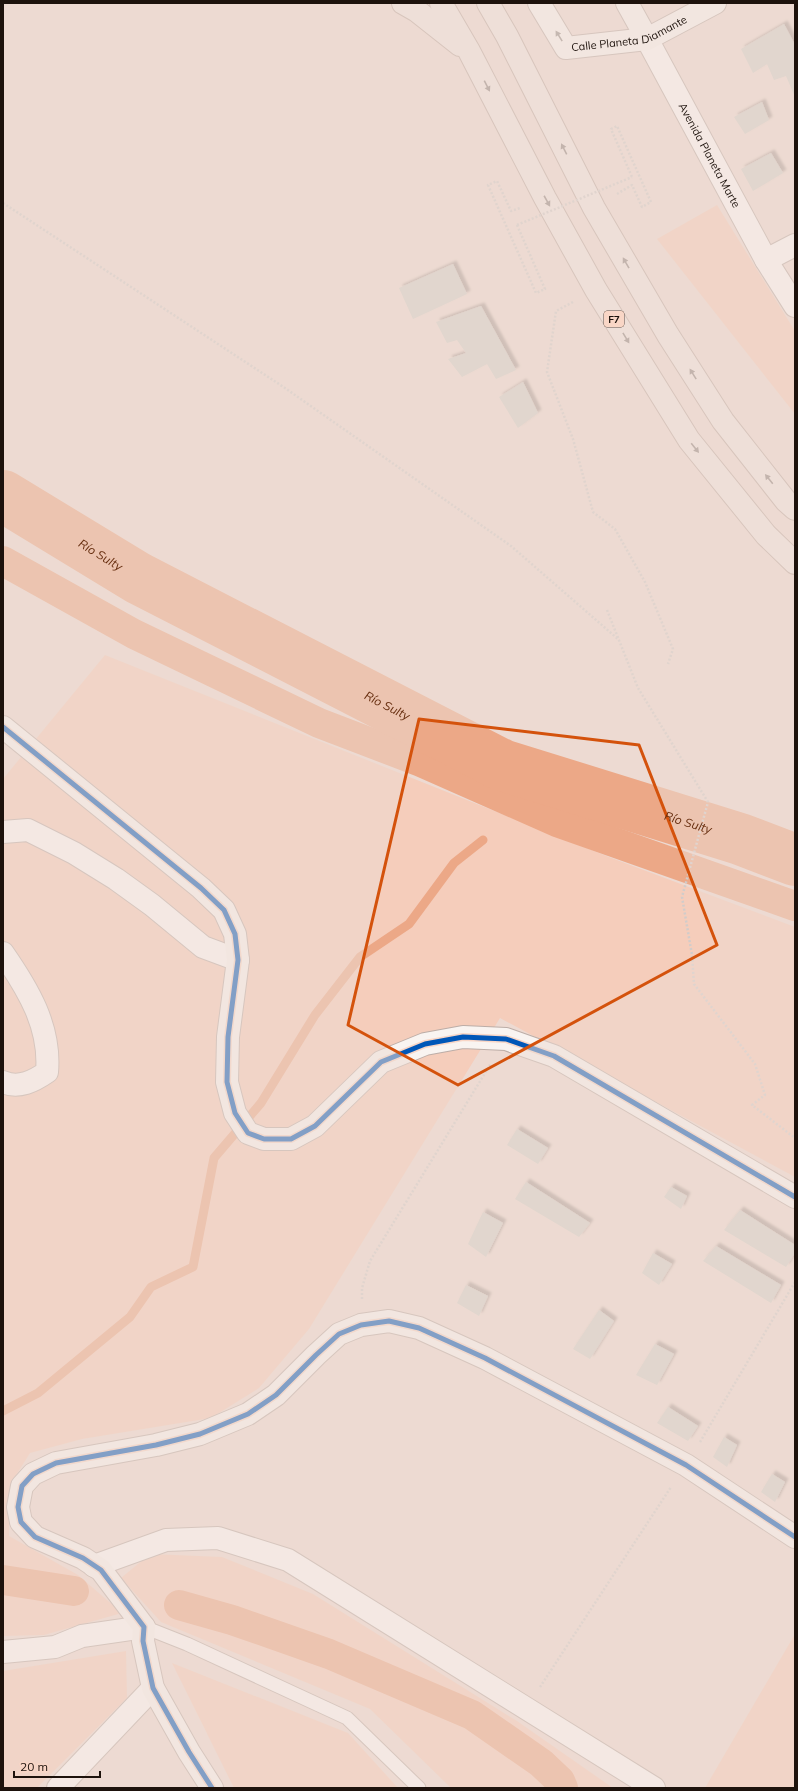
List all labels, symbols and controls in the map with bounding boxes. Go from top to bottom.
street label: Calle Planeta Diamante [571,12,689,54]
one-way arrow [555,31,563,41]
one-way arrow [484,80,490,92]
street label: Avenida Planeta Marte [676,100,743,210]
one-way arrow [561,143,567,154]
one-way arrow [543,196,550,207]
one-way arrow [623,257,630,269]
road number: F7 [604,311,624,327]
one-way arrow [622,332,629,344]
one-way arrow [689,369,697,379]
one-way arrow [691,443,700,454]
one-way arrow [765,474,774,485]
water label: Río Sulty [76,536,126,574]
water label: Río Sulty [362,688,413,724]
water label: Río Sulty [663,808,714,837]
scale bar [14,1753,100,1779]
text: 20 m [20,1759,48,1774]

